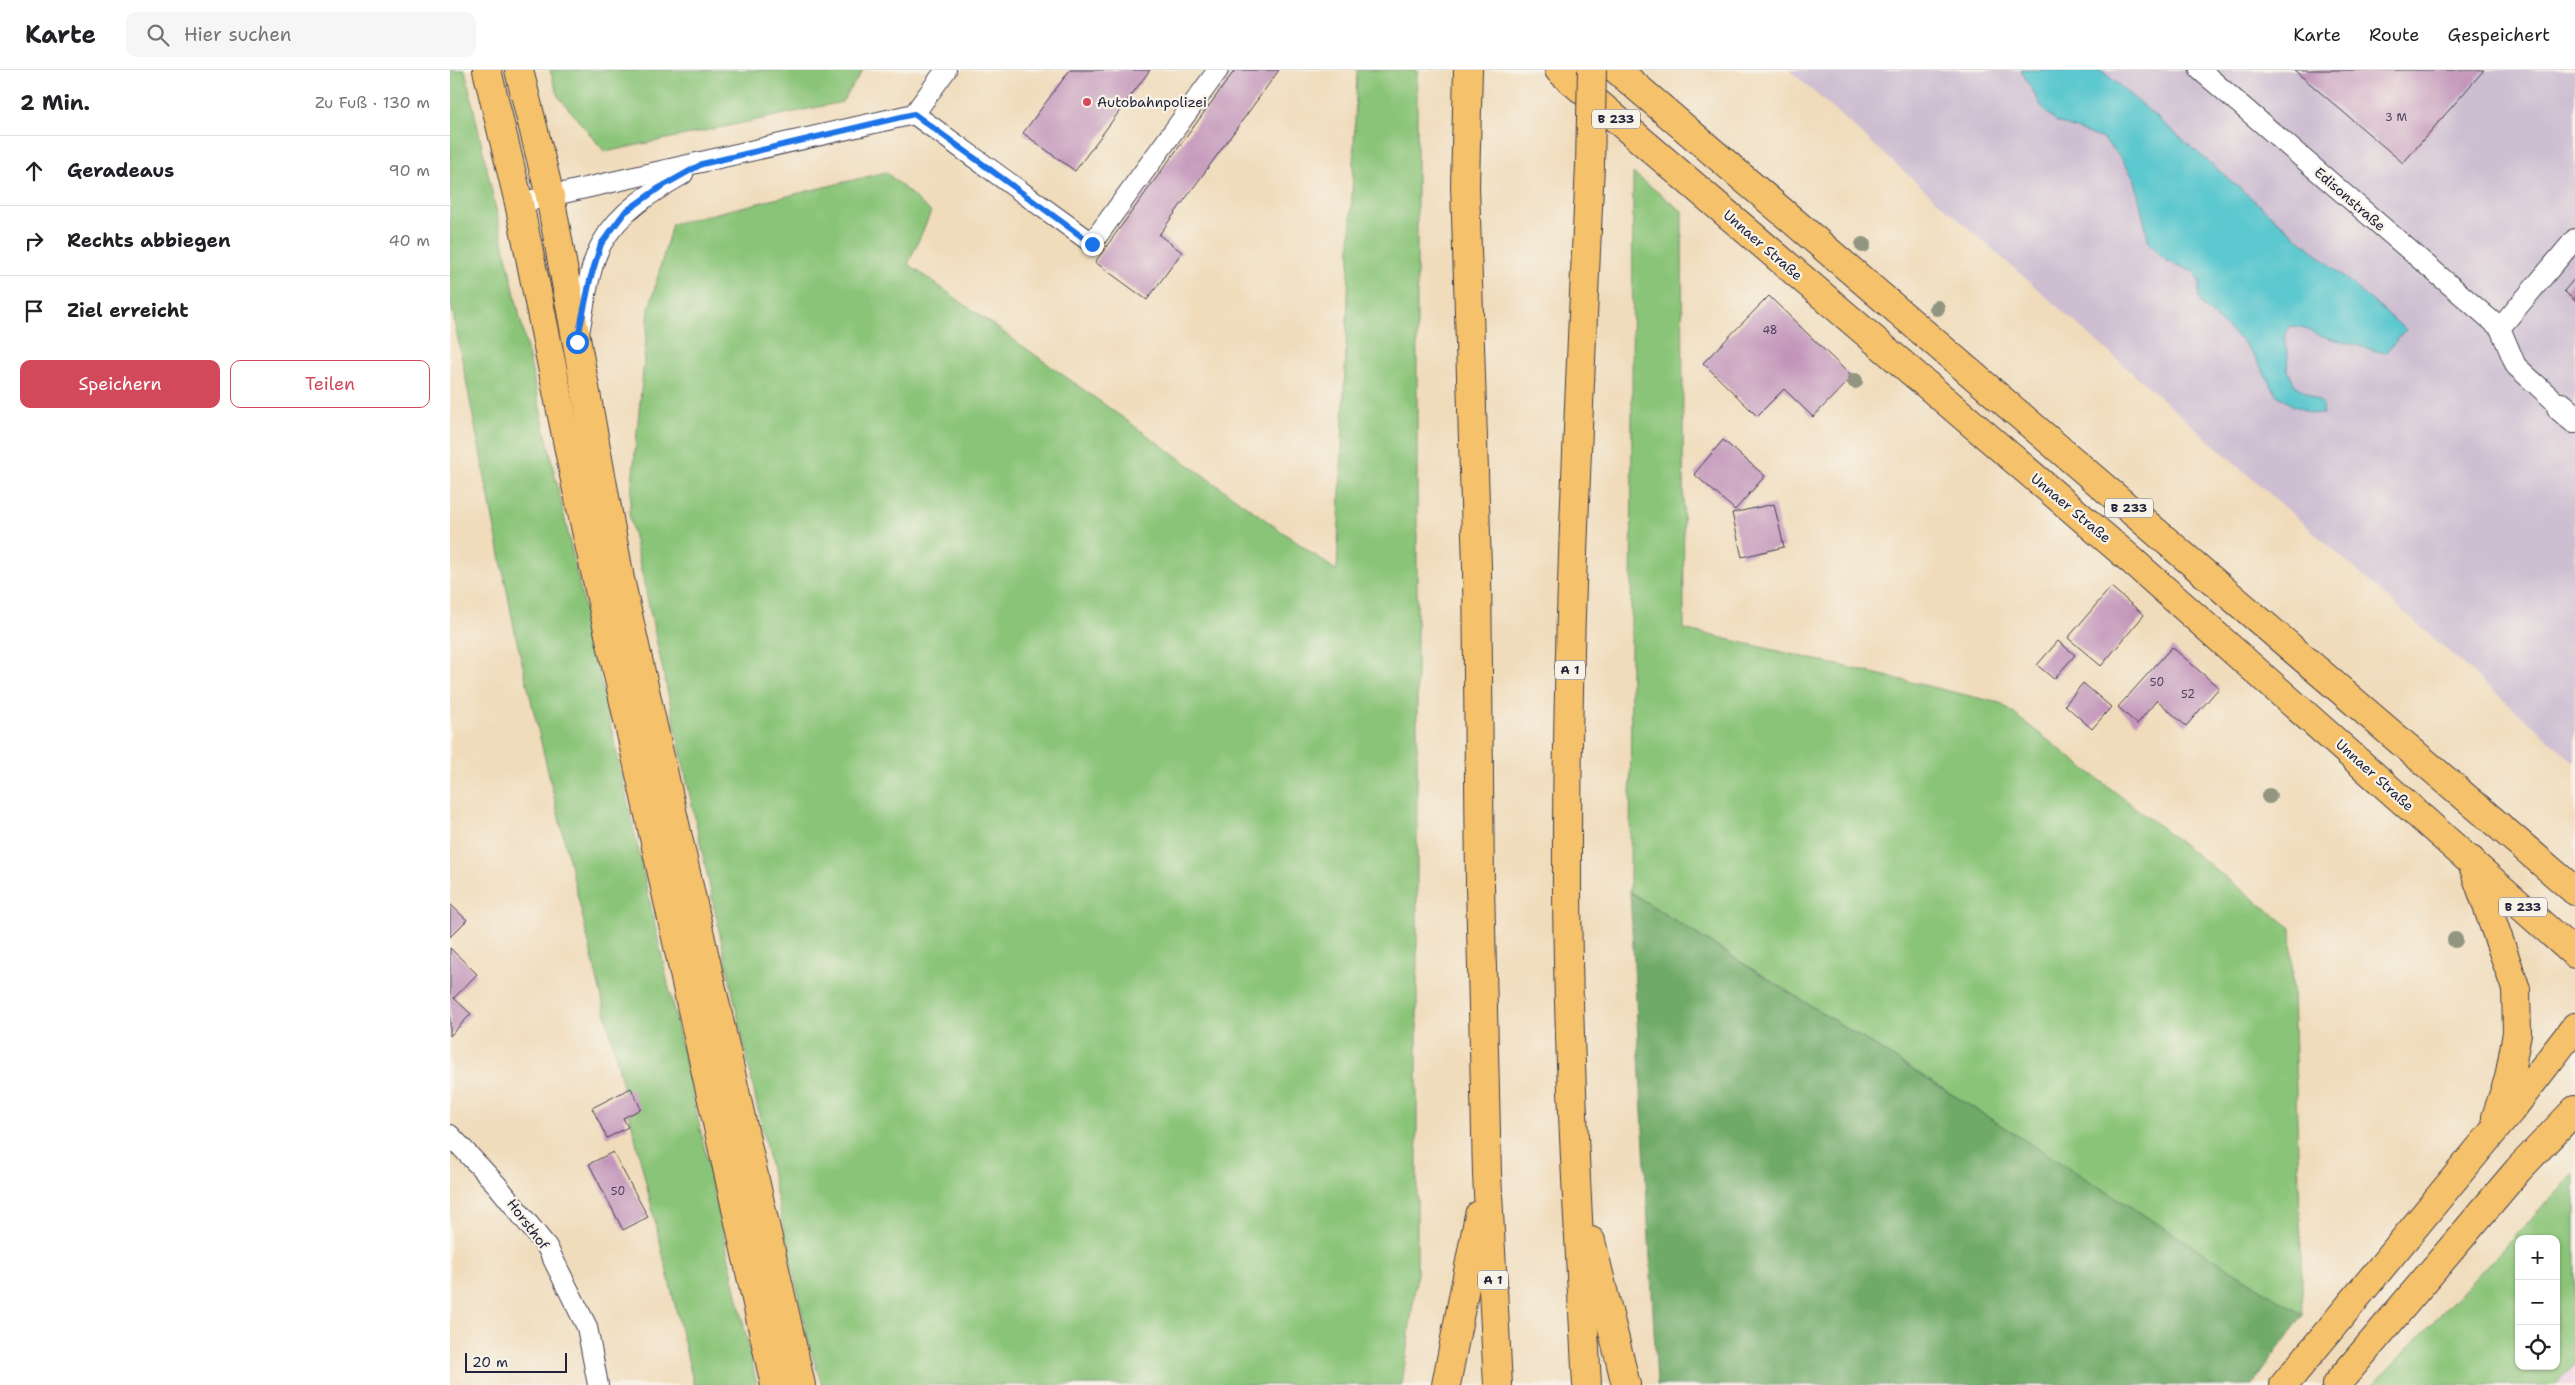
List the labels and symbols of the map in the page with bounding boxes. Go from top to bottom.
place label: Autobahnpolizei [1097,93,1207,111]
marker: Autobahnpolizei [1081,96,1093,108]
road number: B 233 [1592,110,1640,129]
house number: 3 M [2385,110,2407,125]
street label: Edisonstraße [2311,163,2389,235]
street label: Unnaer Straße [1720,206,1806,284]
route end [1081,233,1104,256]
house number: 48 [1762,323,1778,338]
route start [566,331,589,354]
street label: Unnaer Straße [2027,469,2115,547]
road number: B 233 [2105,498,2153,518]
road number: A 1 [1555,660,1585,680]
house number: 50 [2150,675,2164,690]
house number: 52 [2181,687,2195,702]
street label: Unnaer Straße [2332,735,2418,815]
road number: B 233 [2499,898,2547,916]
house number: 50 [611,1184,625,1199]
street label: Horsthof [503,1195,554,1254]
road number: A 1 [1478,1270,1508,1290]
scale bar [465,1350,568,1373]

